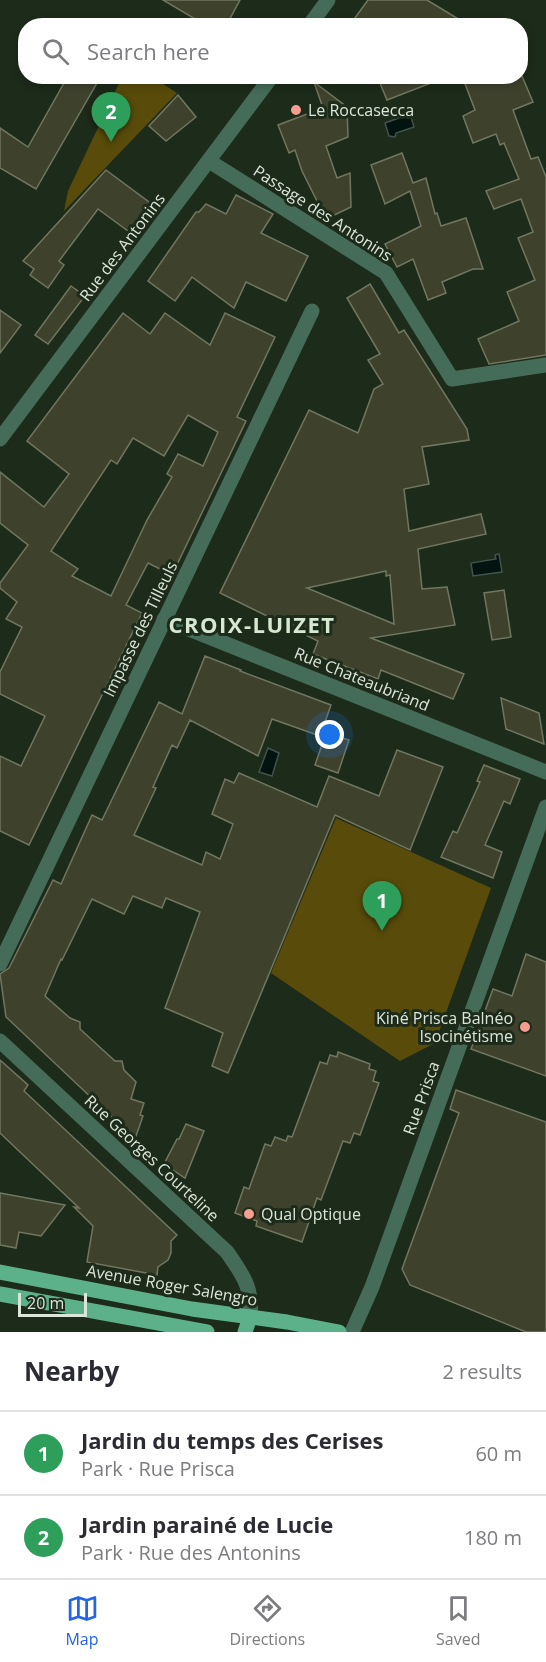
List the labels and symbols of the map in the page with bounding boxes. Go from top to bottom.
pin: 2 [92,92,130,142]
place label: Le Roccasecca [308,99,414,121]
marker: Le Roccasecca [289,103,303,117]
street label: Passage des Antonins [249,160,397,266]
street label: Rue des Antonins [74,188,170,306]
street label: Impasse des Tilleuls [98,558,182,700]
district label: CROIX-LUIZET [168,609,336,639]
street label: Rue Chateaubriand [291,642,433,716]
your location [315,720,344,749]
pin: 1 [362,882,401,931]
place label: Kiné Prisca Balnéo Isocinétisme [376,1007,513,1047]
marker: Kiné Prisca Balnéo Isocinétisme [518,1020,532,1034]
street label: Rue Prisca [397,1058,445,1138]
street label: Rue Georges Courteline [80,1090,224,1226]
place label: Qual Optique [261,1203,361,1225]
marker: Qual Optique [242,1207,256,1221]
street label: Avenue Roger Salengro [85,1259,259,1311]
scale bar [18,1290,87,1318]

